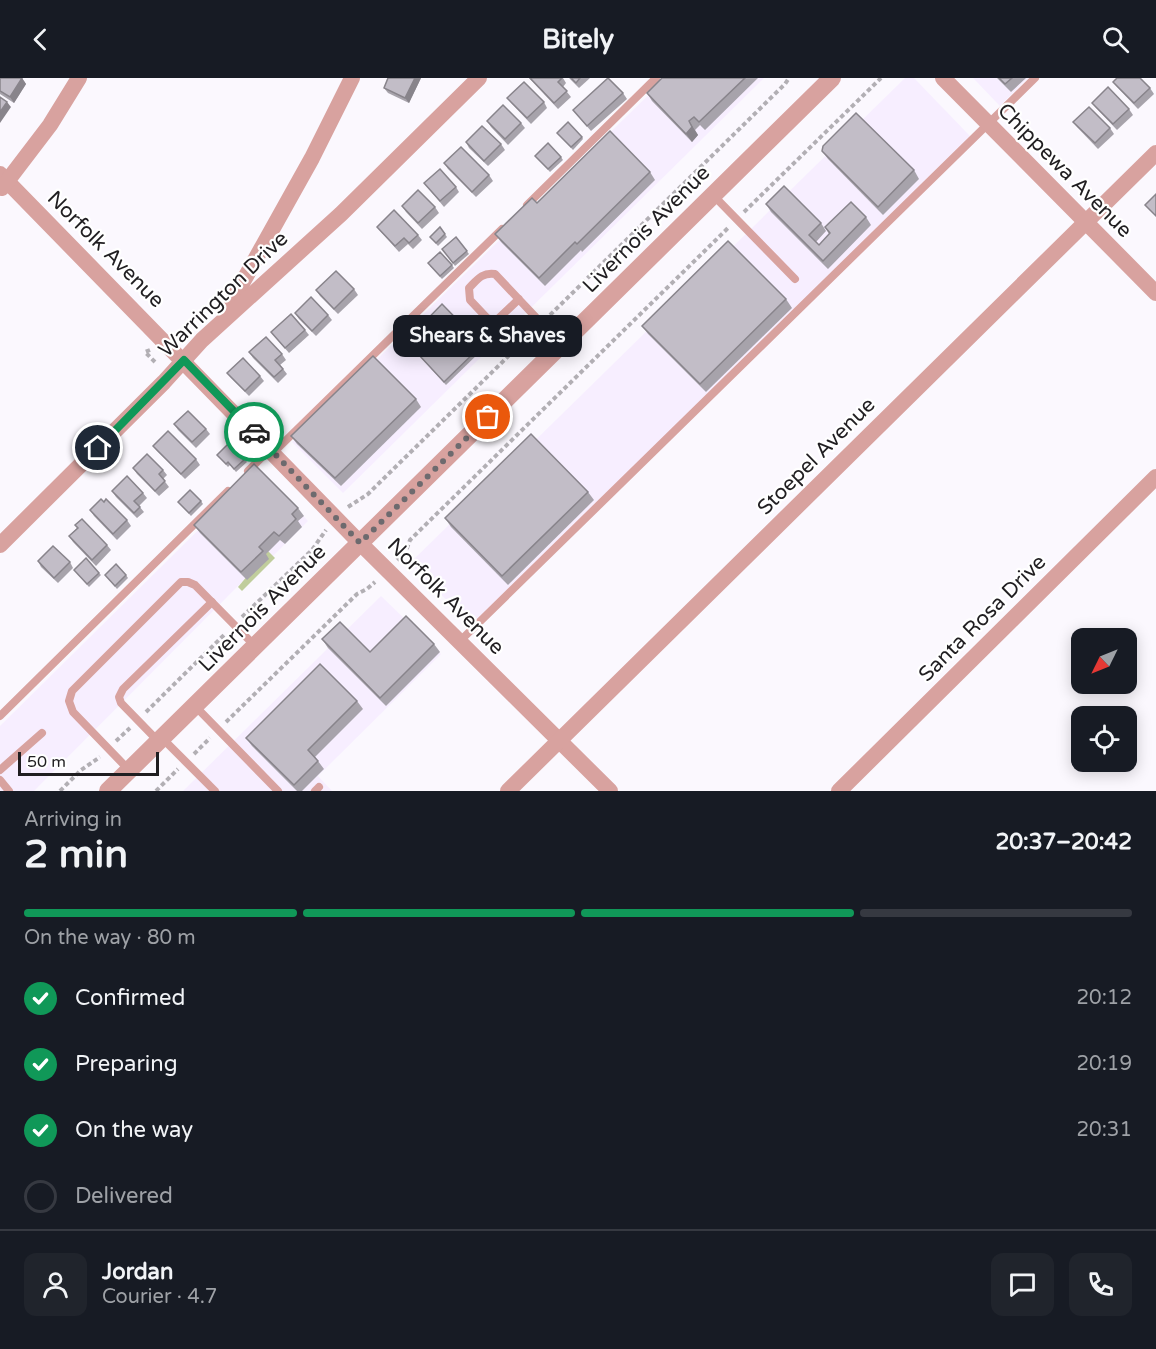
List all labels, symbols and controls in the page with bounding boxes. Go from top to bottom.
icon: back [24,23,57,56]
text: Bitely [542,23,614,56]
icon: search [1099,23,1132,56]
street label: Chippewa Avenue [992,98,1137,243]
street label: Livernois Avenue [578,160,715,298]
street label: Norfolk Avenue [42,186,169,313]
street label: Warrington Drive [153,226,293,362]
callout: Shears & Shaves [394,315,582,357]
text: Shears & Shaves [410,324,565,348]
pin [462,391,513,442]
street label: Stoepel Avenue [752,392,880,520]
icon: bag [471,400,504,433]
courier [224,402,284,462]
icon: car [238,416,271,449]
pin [72,422,123,473]
icon: home [81,431,114,464]
street label: Norfolk Avenue [382,533,509,660]
street label: Livernois Avenue [194,539,331,677]
street label: Santa Rosa Drive [914,550,1051,687]
north arrow [1071,628,1137,694]
map controls [1071,628,1137,772]
button: locate [1071,706,1137,772]
scale bar [18,749,159,776]
text: 50 m [27,752,66,772]
text: Arriving in [24,808,122,832]
text: 20:37–20:42 [995,829,1132,855]
text: 2 min [24,831,128,878]
text: On the way · 80 m [24,926,196,950]
icon: check [24,982,57,1015]
text: Confirmed [75,985,185,1011]
text: 20:12 [1077,986,1132,1010]
icon: check [24,1048,57,1081]
text: Preparing [75,1051,178,1077]
text: 20:19 [1077,1052,1132,1076]
icon: check [24,1114,57,1147]
text: On the way [75,1117,193,1143]
text: 20:31 [1077,1118,1132,1142]
text: Delivered [75,1183,173,1209]
button: person [24,1253,87,1316]
button: chat [991,1253,1054,1316]
button: phone [1069,1253,1132,1316]
text: Jordan [102,1259,173,1285]
text: Courier · 4.7 [102,1285,217,1309]

